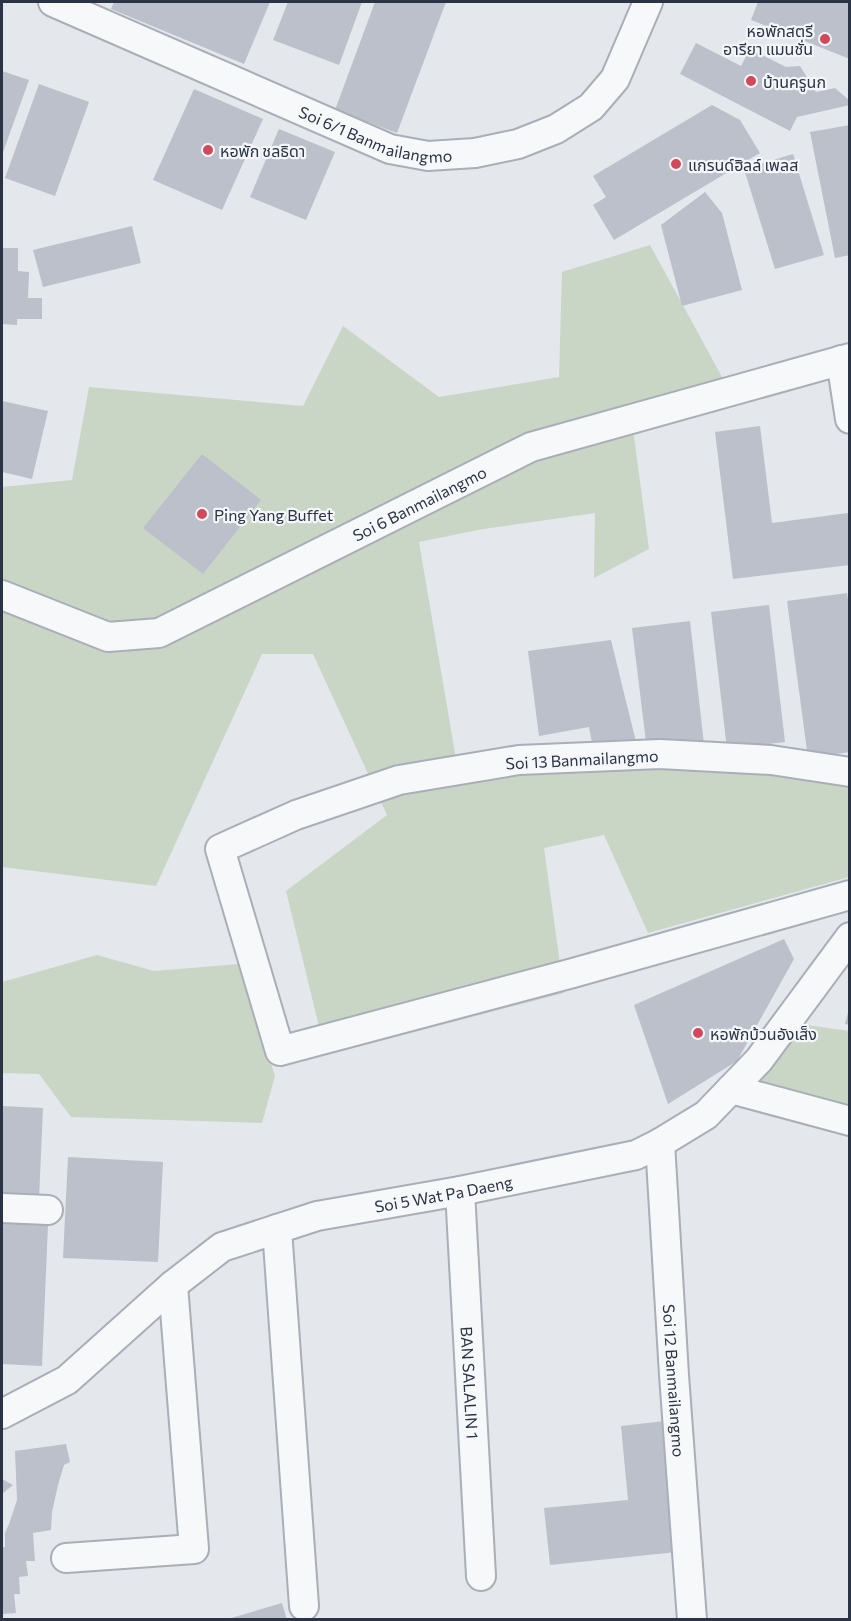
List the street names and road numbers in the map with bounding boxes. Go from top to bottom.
street label: Soi 6/1 Banmailangmo [296,101,453,166]
street label: Soi 6 Banmailangmo [349,462,489,544]
street label: Soi 13 Banmailangmo [505,746,659,772]
street label: Soi 5 Wat Pa Daeng [373,1171,514,1215]
street label: Soi 12 Banmailangmo [660,1304,689,1458]
street label: BAN SALALIN 1 [458,1326,483,1440]

